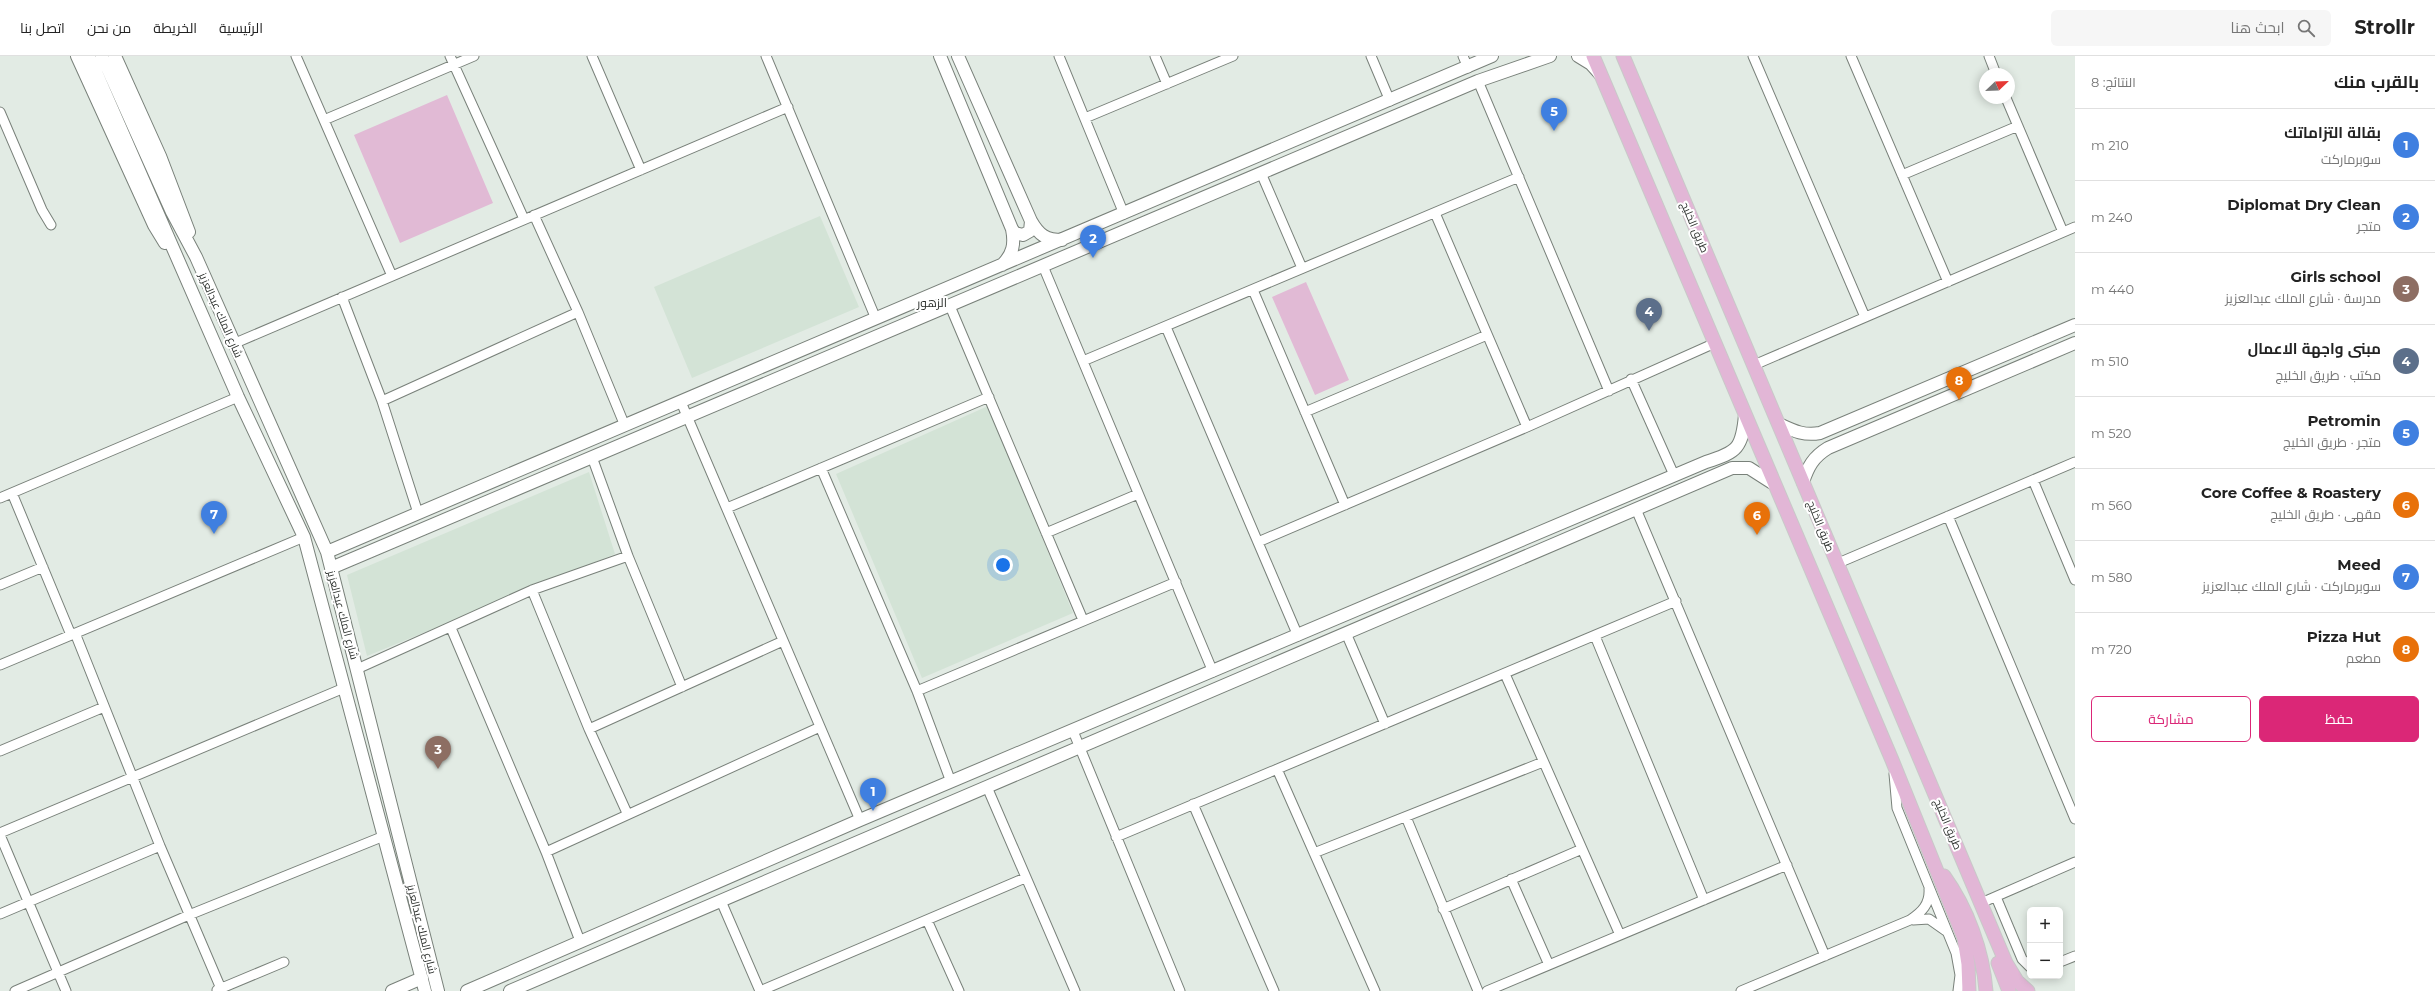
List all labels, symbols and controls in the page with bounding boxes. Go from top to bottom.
search box [2051,10,2331,46]
text: Strollr [2355,16,2415,39]
icon: search [2295,17,2317,39]
text: ابحث هنا [2230,18,2285,37]
text: اتصل بنا [20,19,65,37]
text: من نحن [87,19,131,37]
text: الخريطة [153,19,197,37]
text: الرئيسية [219,19,263,37]
north arrow [1979,68,2015,104]
text: بالقرب منك [2334,72,2419,92]
text: النتائج: 8 [2091,74,2136,90]
pin: 5 [1541,98,1567,131]
text: بقالة التزاماتك [2284,123,2381,142]
text: 210 m [2091,137,2129,153]
text: 1 [2403,137,2409,153]
text: سوبرماركت [2321,151,2381,167]
text: Diplomat Dry Clean [2227,195,2381,214]
street label: طريق الخليج [1677,199,1712,255]
text: 240 m [2091,209,2133,225]
text: 2 [2402,209,2410,225]
text: متجر [2357,218,2381,234]
pin: 2 [1080,225,1106,258]
text: Girls school [2290,267,2381,286]
street label: شارع الملك عبدالعزيز [195,269,246,360]
text: 440 m [2091,281,2134,297]
text: 3 [2402,281,2410,297]
text: مدرسة · شارع الملك عبدالعزيز [2225,290,2381,306]
district label: الزهور [916,295,947,310]
pin: 4 [1636,298,1662,331]
text: مبنى واجهة الاعمال [2248,339,2381,358]
text: 510 m [2091,353,2129,369]
text: 4 [2402,353,2410,369]
pin: 8 [1946,367,1972,400]
text: مكتب · طريق الخليج [2276,367,2381,383]
text: Petromin [2307,411,2381,430]
text: 520 m [2091,425,2131,441]
text: 5 [2402,425,2410,441]
text: متجر · طريق الخليج [2283,434,2381,450]
text: Core Coffee & Roastery [2201,483,2381,502]
text: 560 m [2091,497,2132,513]
text: 6 [2402,497,2410,513]
street label: طريق الخليج [1803,498,1838,554]
pin: 7 [201,501,227,534]
pin: 6 [1744,502,1770,535]
text: مقهى · طريق الخليج [2270,506,2381,522]
your location [993,555,1013,575]
text: Meed [2337,555,2381,574]
street label: شارع الملك عبدالعزيز [323,568,362,661]
text: 580 m [2091,569,2132,585]
text: 7 [2402,569,2410,585]
text: سوبرماركت · شارع الملك عبدالعزيز [2202,578,2381,594]
text: Pizza Hut [2307,627,2381,646]
text: 720 m [2091,641,2132,657]
text: 8 [2402,641,2410,657]
text: مطعم [2346,650,2381,666]
button: مشاركة [2091,696,2251,742]
button: حفظ [2259,696,2419,742]
pin: 3 [425,736,451,769]
pin: 1 [860,778,886,811]
street label: طريق الخليج [1930,796,1965,852]
street label: شارع الملك عبدالعزيز [403,882,440,976]
map controls [2027,907,2063,979]
button: + [2027,907,2063,943]
button: − [2027,943,2063,979]

